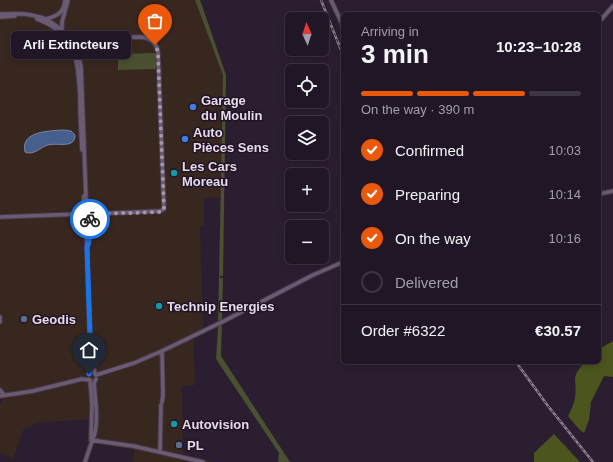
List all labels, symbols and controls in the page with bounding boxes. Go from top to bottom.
pin [138,4,172,45]
icon: bag [144,10,166,32]
north arrow [285,12,329,56]
map controls [285,12,329,264]
text: Arriving in [361,24,419,39]
callout: Arli Extincteurs [11,31,131,59]
text: Arli Extincteurs [23,37,119,52]
text: 10:23–10:28 [496,38,581,55]
text: 3 min [361,39,429,69]
button: locate [285,64,329,108]
place label: Garage du Moulin [201,93,262,123]
marker: Garage du Moulin [188,102,198,112]
text: On the way · 390 m [361,102,474,117]
button: layers [285,116,329,160]
place label: Auto Pièces Sens [193,125,269,155]
marker: Auto Pièces Sens [180,134,190,144]
icon: check [361,139,383,161]
text: Confirmed [395,142,464,159]
text: 10:03 [548,143,581,158]
place label: Les Cars Moreau [182,159,237,189]
marker: Les Cars Moreau [169,168,179,178]
button: + [285,168,329,212]
icon: check [361,183,383,205]
text: Preparing [395,186,460,203]
text: 10:14 [548,187,581,202]
courier [70,199,110,239]
icon: bike [79,208,101,230]
button: − [285,220,329,264]
icon: check [361,227,383,249]
text: On the way [395,230,471,247]
text: 10:16 [548,231,581,246]
text: Delivered [395,274,458,291]
place label: Technip Energies [167,299,274,314]
marker: Technip Energies [154,301,164,311]
place label: Geodis [32,312,76,327]
marker: Geodis [19,314,29,324]
text: Order #6322 [361,322,445,339]
text: €30.57 [535,322,581,339]
pin [72,333,106,374]
icon: home [78,339,100,361]
place label: Autovision [182,417,249,432]
marker: Autovision [169,419,179,429]
place label: PL [187,438,204,453]
marker: PL [174,440,184,450]

